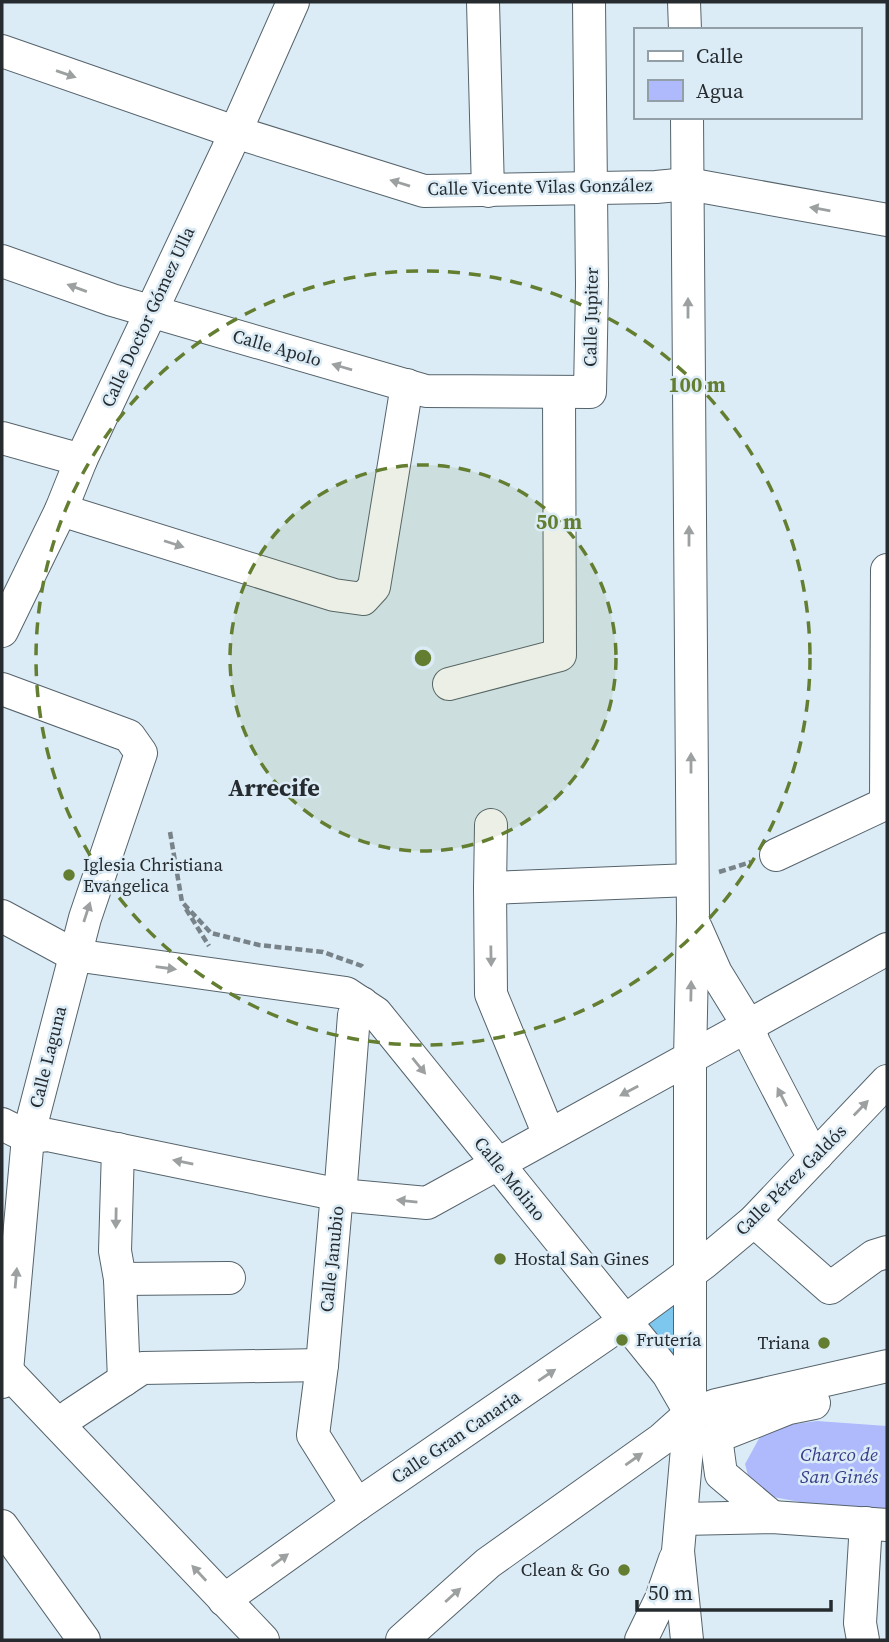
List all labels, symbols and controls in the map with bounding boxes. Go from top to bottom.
legend [634,28,861,119]
text: Calle [696,41,743,70]
one-way arrow [56,68,77,79]
text: Agua [696,76,744,105]
street label: Calle Vicente Vilas González [427,172,653,201]
one-way arrow [389,177,410,188]
one-way arrow [809,203,831,214]
street label: Calle Doctor Gómez Ulla [95,222,201,411]
street label: Calle Jupiter [577,267,604,367]
one-way arrow [66,282,87,293]
one-way arrow [682,297,694,319]
street label: Calle Apolo [230,323,325,372]
one-way arrow [331,361,352,371]
text: 100 m [668,370,726,399]
text: 50 m [536,507,582,536]
one-way arrow [683,524,695,546]
one-way arrow [163,539,184,549]
centre of rings [411,646,435,670]
one-way arrow [685,752,696,774]
district label: Arrecife [228,771,320,804]
place label: Iglesia Christiana Evangelica [83,852,224,898]
marker: Iglesia Christiana Evangelica [61,867,77,883]
one-way arrow [82,902,93,923]
one-way arrow [485,946,497,968]
one-way arrow [155,963,177,974]
one-way arrow [686,979,697,1001]
street label: Calle Laguna [23,1002,72,1110]
one-way arrow [411,1057,426,1074]
one-way arrow [620,1085,639,1097]
one-way arrow [777,1087,788,1107]
one-way arrow [853,1100,869,1117]
street label: Calle Pérez Galdós [730,1118,852,1241]
street label: Calle Molino [469,1131,552,1226]
one-way arrow [172,1157,194,1168]
one-way arrow [395,1196,417,1207]
street label: Calle Janubio [313,1204,350,1313]
one-way arrow [110,1207,122,1229]
place label: Hostal San Gines [514,1246,649,1271]
marker: Hostal San Gines [492,1251,508,1267]
one-way arrow [10,1267,21,1289]
place label: Frutería [636,1327,702,1352]
place label: Triana [758,1330,811,1355]
marker: Frutería [614,1332,630,1348]
marker: Triana [816,1335,832,1351]
one-way arrow [538,1368,556,1382]
street label: Calle Gran Canaria [386,1384,526,1489]
water label: Charco de San Ginés [800,1441,878,1489]
one-way arrow [625,1452,643,1466]
one-way arrow [270,1553,289,1567]
place label: Clean & Go [521,1557,610,1582]
marker: Clean & Go [616,1562,632,1578]
one-way arrow [191,1565,207,1582]
scale bar [637,1568,831,1612]
text: 50 m [648,1578,693,1607]
one-way arrow [444,1588,461,1603]

